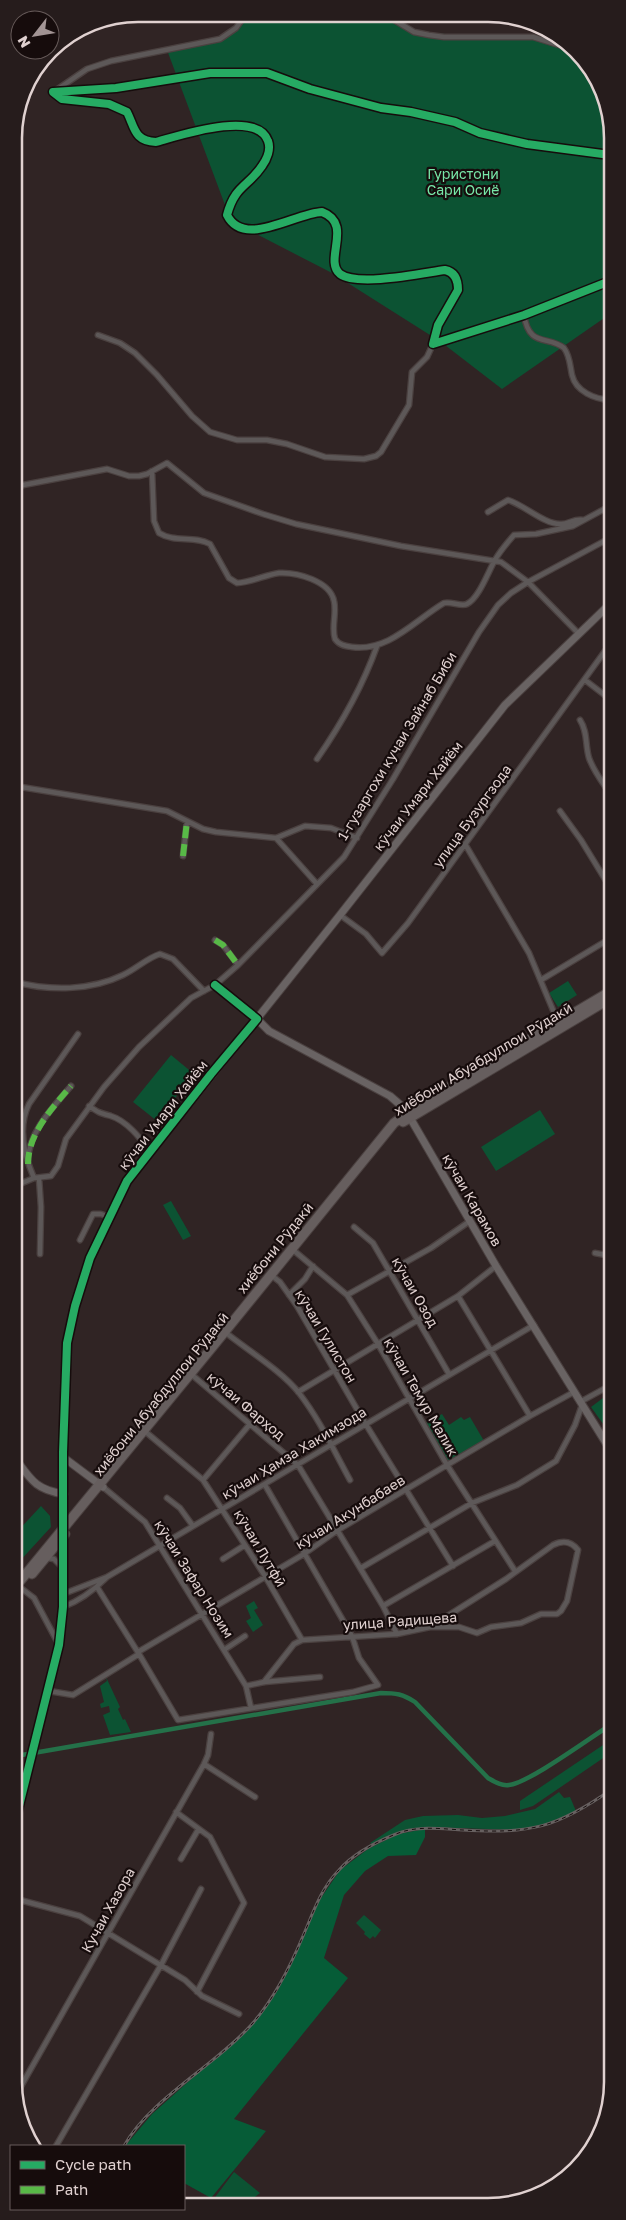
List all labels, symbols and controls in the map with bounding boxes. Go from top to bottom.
north arrow [10,10,60,60]
text: N [13,33,33,51]
park label: Гуристони Сари Осиё [427,165,499,198]
street label: 1-гузаргохи кучаи Зайнаб Биби [333,648,460,843]
street label: кӯчаи Умари Хайём [369,737,466,854]
street label: улица Бузургзода [429,761,515,870]
street label: хиёбони Абуабдуллои Рӯдакӣ [390,998,575,1119]
street label: кӯчаи Умари Хайём [114,1056,211,1173]
street label: кӯчаи Карамов [439,1150,506,1249]
street label: хиёбони Рӯдакӣ [233,1199,316,1296]
street label: кӯчаи Озод [389,1254,443,1330]
street label: кӯчаи Гулистон [292,1286,361,1386]
street label: хиёбони Абуабдуллои Рӯдакӣ [89,1309,232,1479]
street label: кӯчаи Темур Малик [381,1335,462,1459]
street label: кӯчаи Фарҳод [204,1368,289,1443]
street label: кӯчаи Ҳамза Хакимзода [218,1403,369,1503]
street label: кӯчаи Акунбабаев [292,1471,408,1552]
street label: кӯчаи Лутфӣ [231,1506,290,1590]
street label: кӯчаи Зафар Нозим [151,1517,238,1641]
street label: улица Радищева [342,1608,458,1633]
street label: Кучаи Хазора [77,1864,138,1955]
legend [10,2145,185,2210]
text: Cycle path [55,2155,131,2173]
text: Path [55,2180,88,2198]

